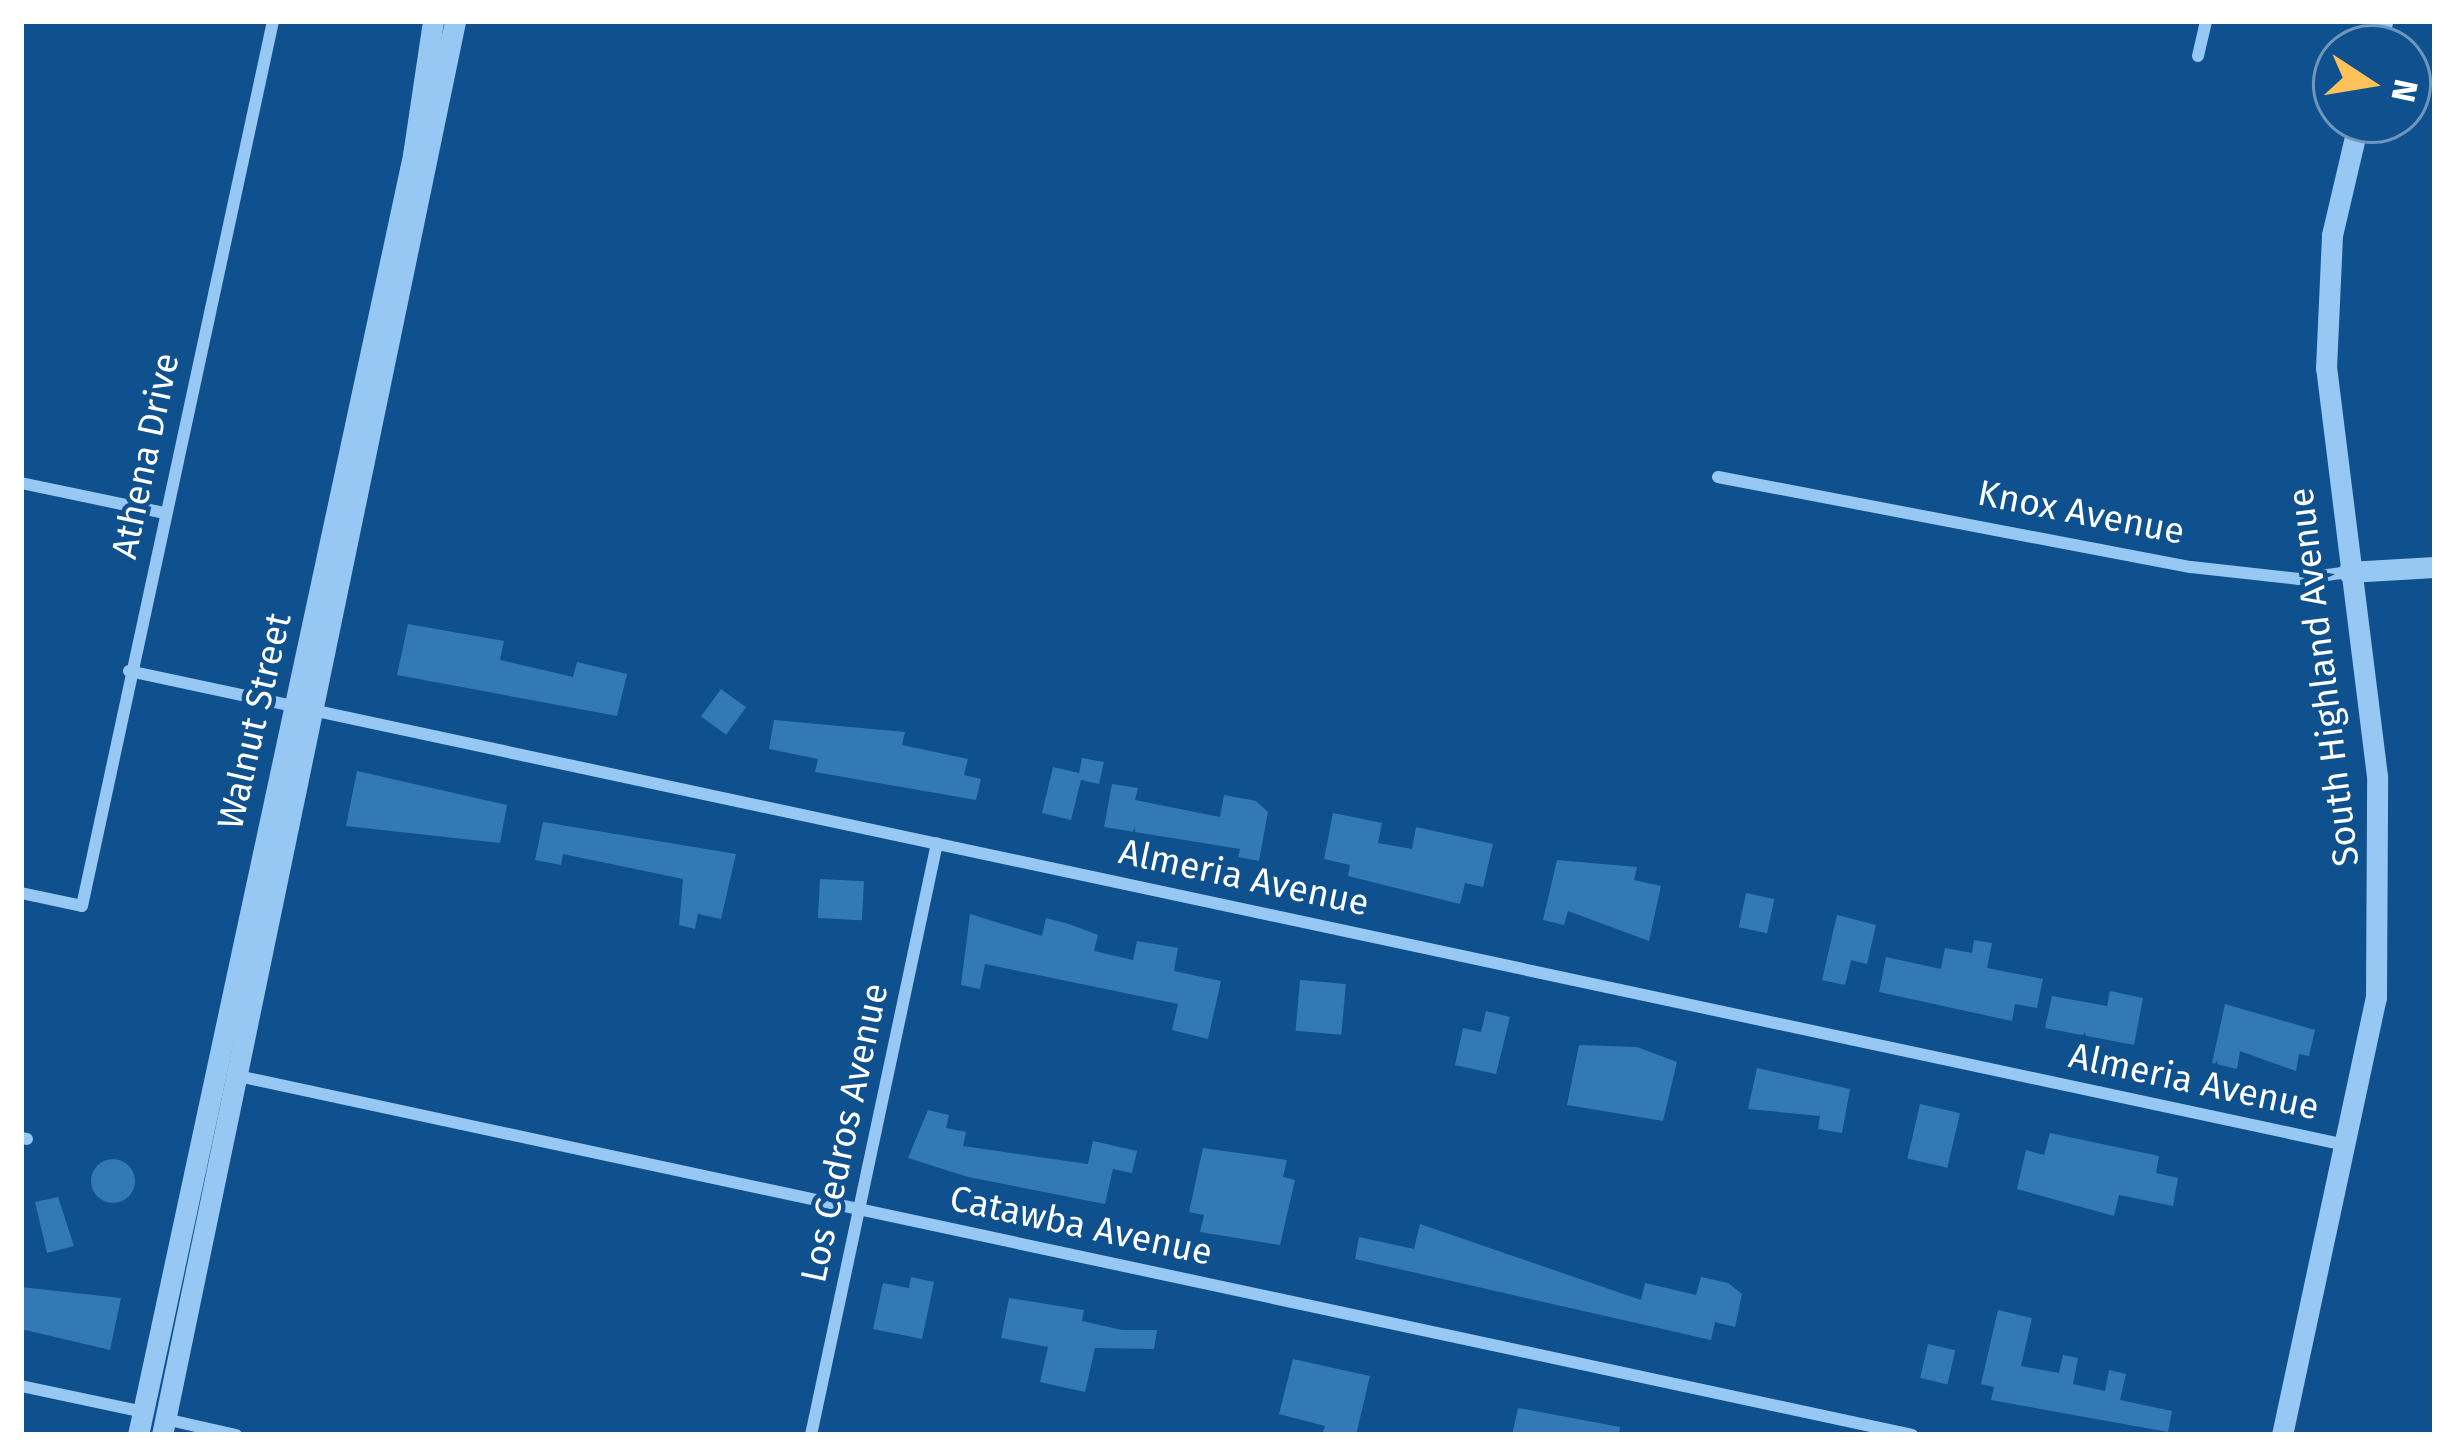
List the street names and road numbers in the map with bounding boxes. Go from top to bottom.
street label: Athena Drive [103,349,189,563]
street label: Knox Avenue [1974,472,2188,554]
street label: South Highland Avenue [2279,485,2369,869]
street label: Walnut Street [209,609,301,833]
street label: Almeria Avenue [1115,830,1373,926]
street label: Los Cedros Avenue [792,980,898,1286]
street label: Almeria Avenue [2065,1034,2323,1130]
street label: Catawba Avenue [946,1177,1216,1275]

